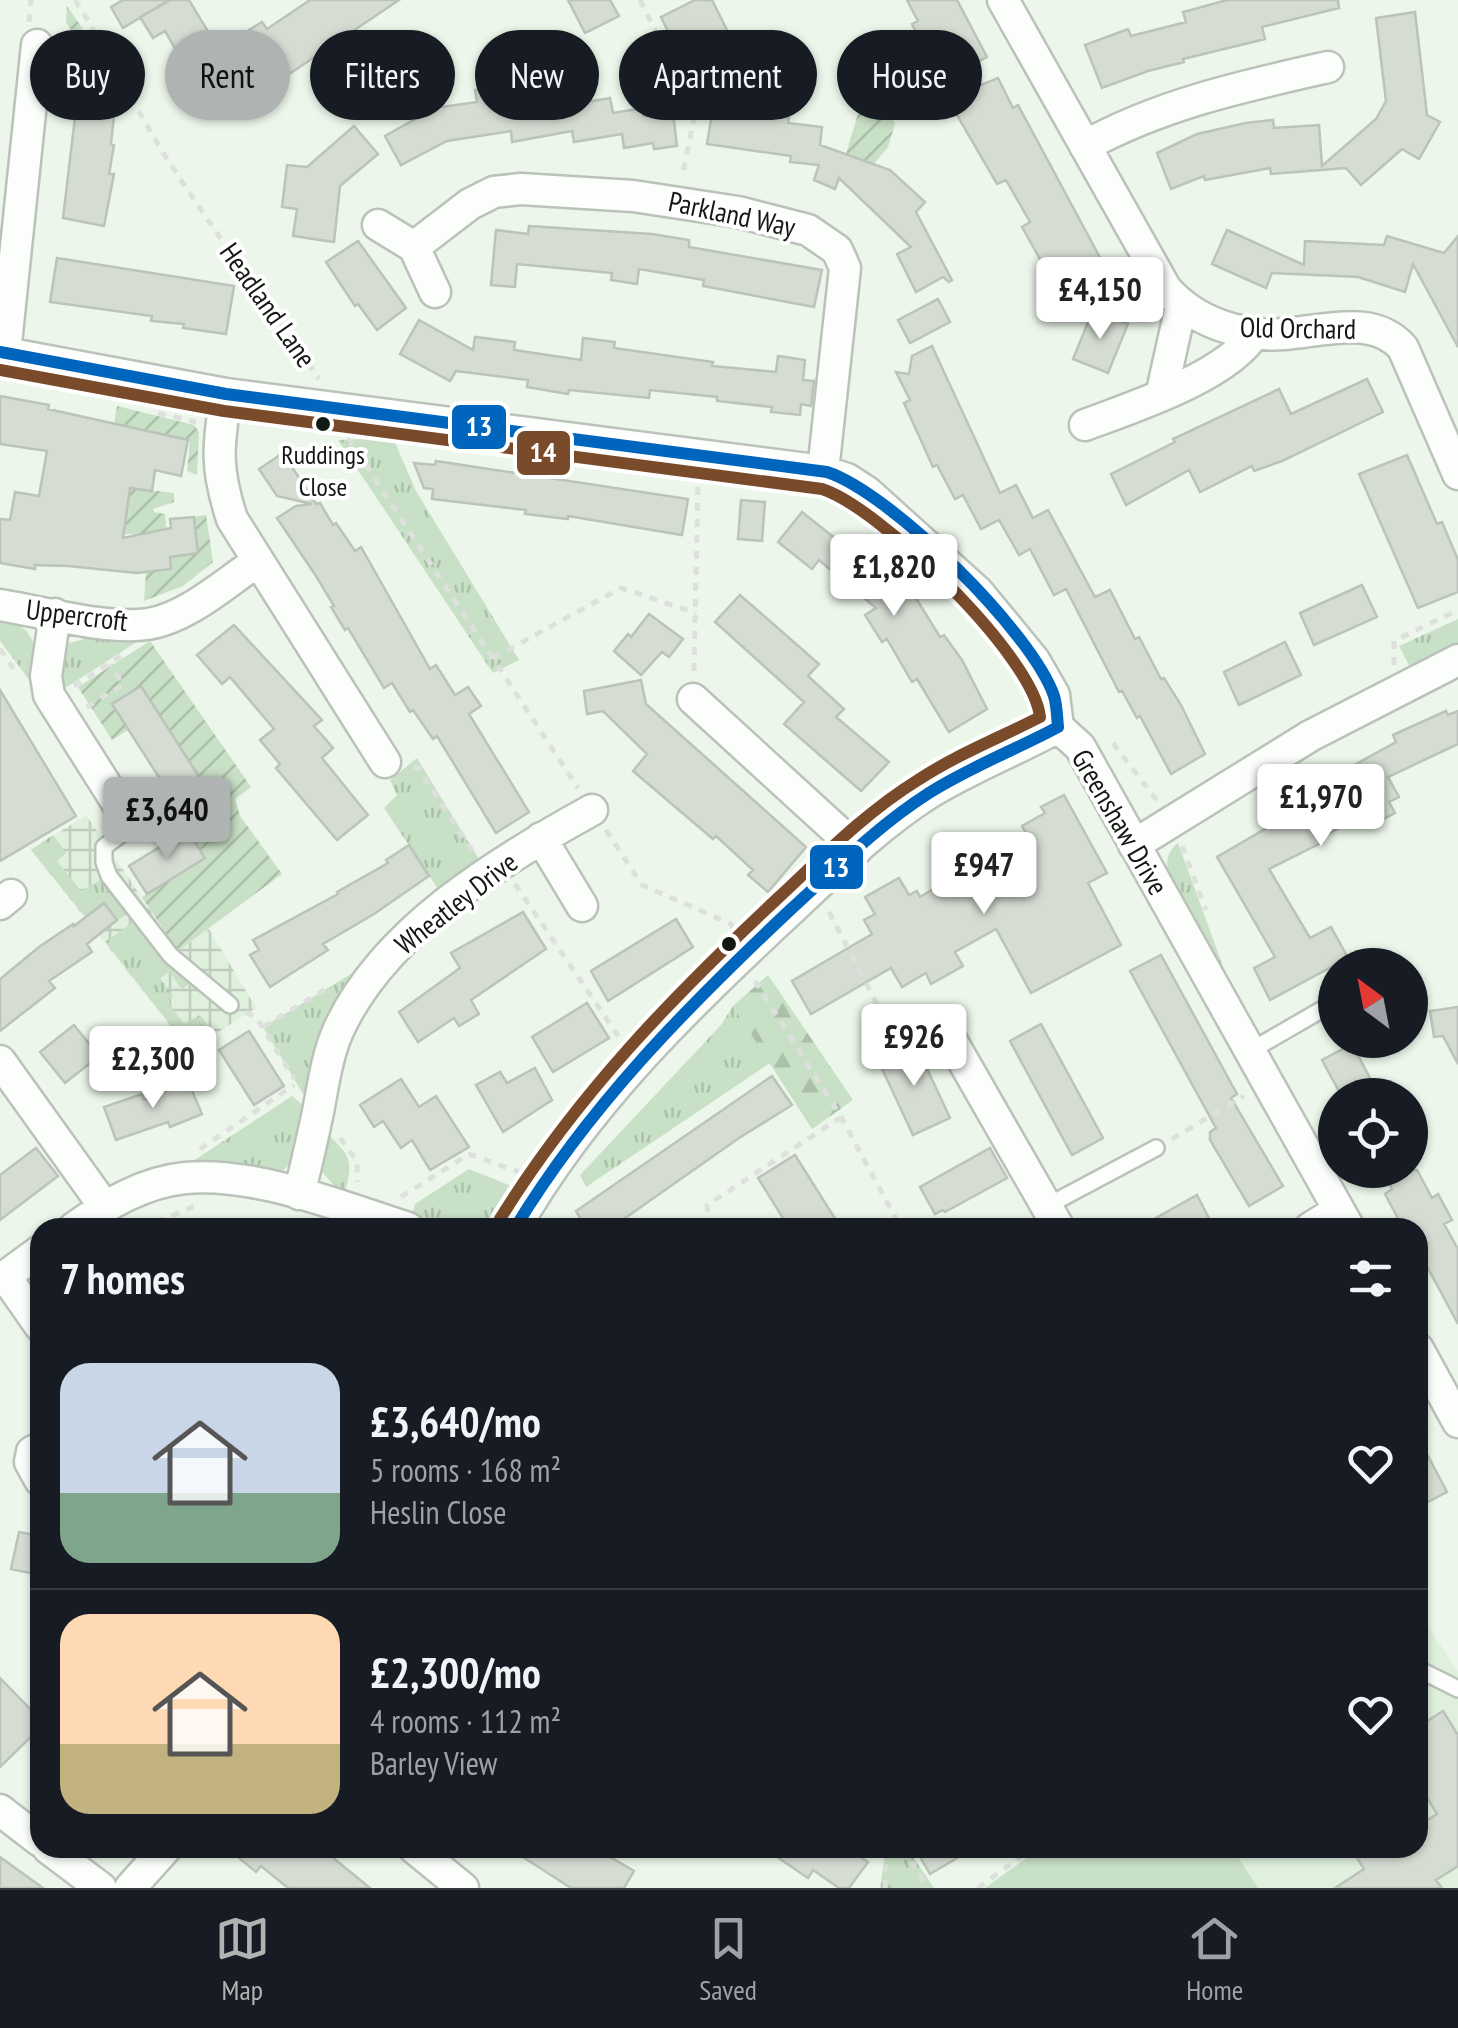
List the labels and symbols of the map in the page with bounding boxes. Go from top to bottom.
street label: Parkland Way [665,182,799,245]
street label: Headland Lane [212,235,325,374]
pin: £4,150 [1019,257,1181,342]
street label: Old Orchard [1240,308,1356,347]
line badge: 13 [450,403,508,451]
text: 13 [466,407,492,444]
marker: Ruddings Close [313,414,333,434]
line badge: 14 [515,429,572,477]
text: 14 [530,433,557,470]
place label: Ruddings Close [281,438,365,503]
pin: £1,820 [813,534,975,619]
street label: Uppercroft [24,590,130,639]
street label: Greenshaw Drive [1064,742,1177,901]
pin: £1,970 [1240,764,1402,849]
pin: £3,640 [86,777,248,862]
pin: £947 [925,832,1043,917]
street label: Wheatley Drive [387,843,525,962]
line badge: 13 [808,843,865,891]
text: 13 [823,848,849,885]
unlabelled marker [719,934,739,954]
north arrow [1318,948,1428,1058]
pin: £926 [855,1004,973,1089]
pin: £2,300 [72,1026,234,1111]

